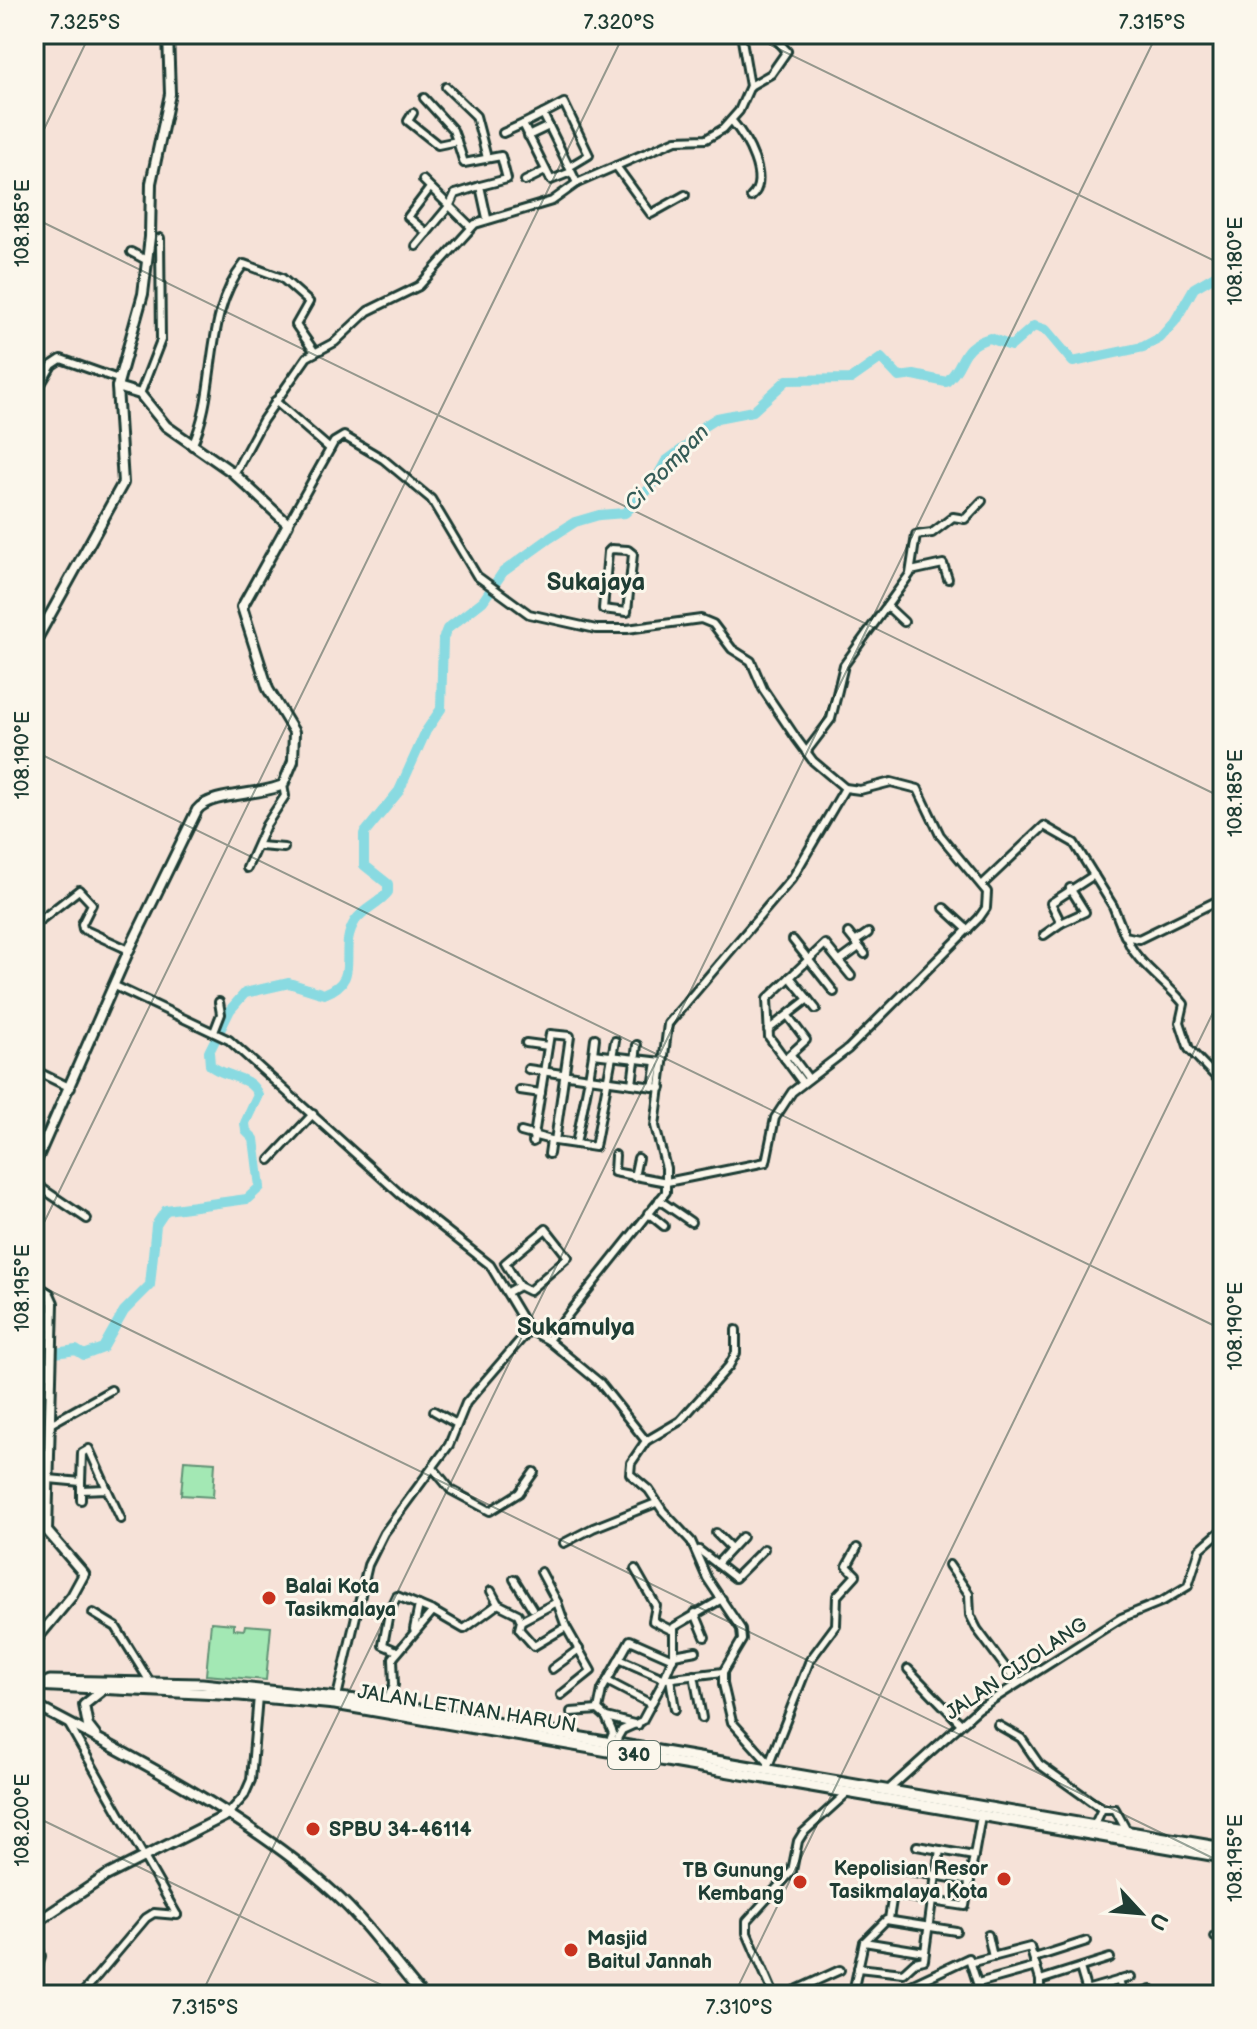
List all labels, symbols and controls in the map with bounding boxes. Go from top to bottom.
text: 7.325°S [50,11,120,35]
text: 7.320°S [584,11,654,35]
text: 7.315°S [1119,11,1185,35]
text: 108.185°E [11,179,35,267]
text: 108.180°E [1224,217,1248,305]
water label: Ci Rompan [619,419,715,517]
district label: Sukajaya [547,568,645,597]
text: 108.190°E [11,711,35,799]
text: 108.185°E [1224,749,1248,837]
text: 108.195°E [11,1244,35,1332]
text: 108.190°E [1224,1282,1248,1370]
district label: Sukamulya [517,1313,635,1342]
place label: Balai Kota Tasikmalaya [285,1575,396,1622]
marker: Balai Kota Tasikmalaya [260,1589,278,1607]
street label: JALAN CIJOLANG [941,1612,1092,1725]
street label: JALAN LETNAN HARUN [356,1680,578,1738]
road number: 340 [608,1741,660,1769]
text: 108.200°E [11,1774,35,1866]
text: 108.195°E [1224,1814,1248,1902]
place label: SPBU 34-46114 [329,1818,472,1842]
marker: SPBU 34-46114 [304,1820,322,1838]
place label: Kepolisian Resor Tasikmalaya Kota [829,1857,989,1904]
place label: TB Gunung Kembang [682,1859,784,1906]
marker: Kepolisian Resor Tasikmalaya Kota [995,1870,1013,1888]
marker: TB Gunung Kembang [791,1873,809,1891]
north arrow [1101,1873,1181,1953]
text: U [1142,1908,1173,1934]
place label: Masjid Baitul Jannah [587,1927,712,1974]
marker: Masjid Baitul Jannah [562,1941,580,1959]
text: 7.315°S [172,1996,238,2020]
text: 7.310°S [706,1996,772,2020]

